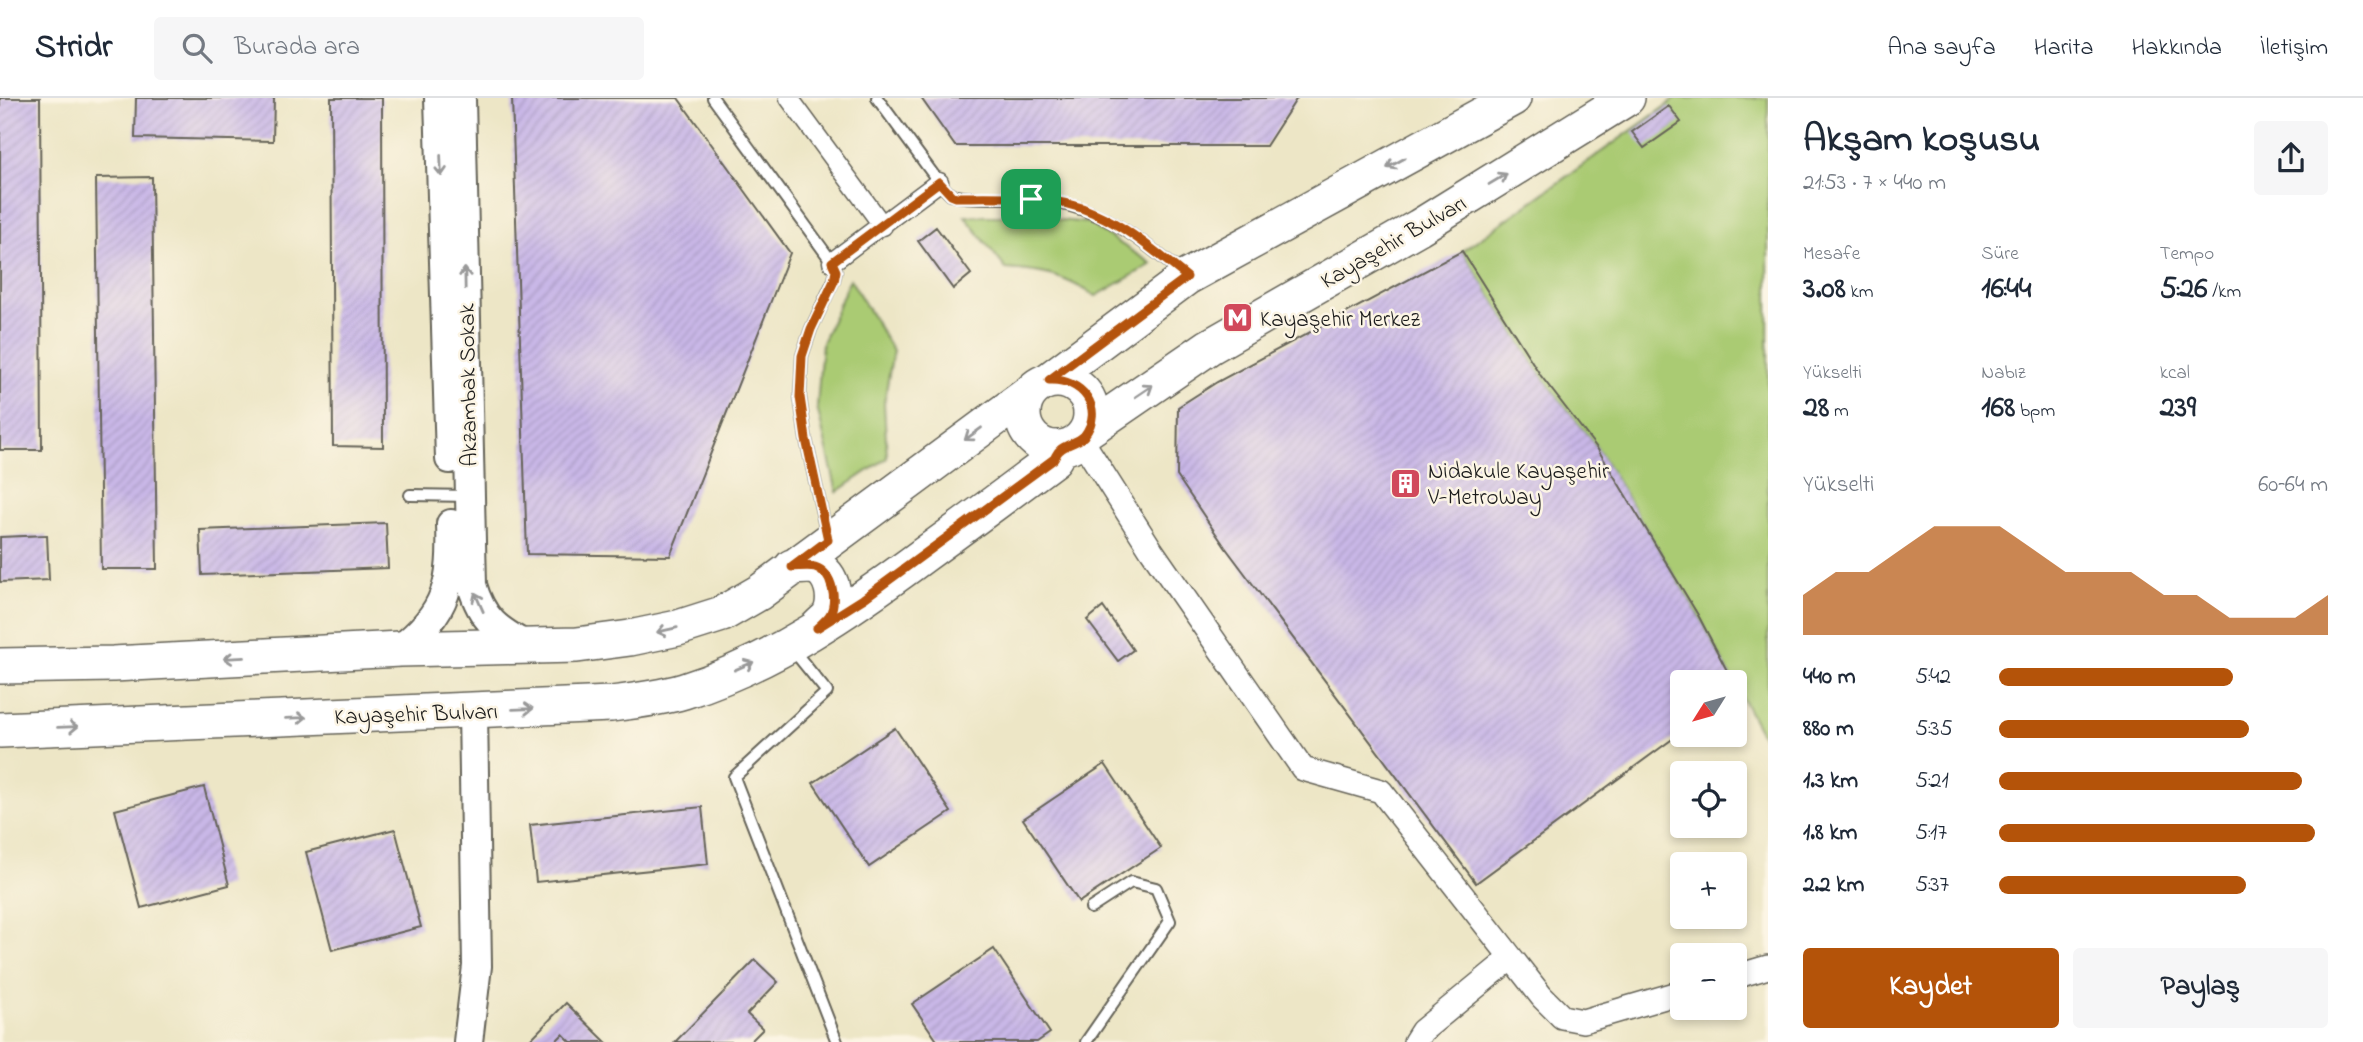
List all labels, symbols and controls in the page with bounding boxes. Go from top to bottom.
search box [154,17,644,80]
text: Stridr [35,24,112,72]
icon: search [178,29,216,67]
text: Burada ara [234,29,360,67]
text: Ana sayfa [1888,31,1996,66]
text: Harita [2034,31,2094,66]
text: Hakkında [2132,31,2222,66]
text: İletişim [2260,31,2328,66]
text: Akşam koşusu [1803,113,2040,169]
button: share [2254,121,2328,195]
one-way arrow [435,154,448,177]
one-way arrow [1387,156,1407,170]
text: 21:53 · 7 × 440 m [1803,167,1946,200]
pin [1001,169,1061,229]
one-way arrow [1488,171,1508,185]
icon: arrive [1012,180,1050,218]
street label: Kayaşehir Bulvarı [1315,188,1474,300]
text: Mesafe [1803,241,1860,268]
text: Süre [1981,241,2019,268]
text: Tempo [2160,241,2214,268]
one-way arrow [458,267,472,290]
text: 3.08 [1803,268,1846,312]
text: 16:44 [1981,268,2031,312]
text: 5:26 [2160,268,2207,312]
text: km [1846,279,1874,306]
text: /km [2207,279,2241,306]
metro station icon: Kayaşehir Merkez [1220,301,1254,335]
street label: Akzambak Sokak [452,302,487,467]
place label: Kayaşehir Merkez [1260,304,1421,339]
text: Yükselti [1803,360,1862,387]
text: Nabız [1981,360,2026,387]
text: kcal [2160,360,2190,387]
one-way arrow [1134,384,1153,398]
text: 28 [1803,387,1829,431]
text: 168 [1981,387,2015,431]
text: 239 [2160,387,2196,431]
text: m [1829,398,1849,425]
text: bpm [2015,398,2055,425]
one-way arrow [964,427,983,441]
place label: Nidakule Kayaşehir V-MetroWay [1427,456,1610,517]
building icon: Nidakule Kayaşehir V-MetroWay [1388,466,1422,500]
text: Yükselti [1803,469,1874,502]
text: 60–64 m [2258,469,2328,502]
one-way arrow [472,592,485,613]
one-way arrow [656,624,679,637]
one-way arrow [223,651,246,664]
one-way arrow [733,659,754,672]
text: 440 m [1803,661,1856,694]
text: 5:42 [1915,661,1951,694]
north arrow [1670,670,1746,747]
map controls [1670,670,1747,1020]
street label: Kayaşehir Bulvarı [334,696,499,737]
one-way arrow [511,702,534,715]
one-way arrow [284,711,307,724]
text: 880 m [1803,713,1854,746]
text: 5:35 [1915,713,1953,746]
one-way arrow [56,721,79,734]
button: locate [1670,761,1747,838]
text: 1.3 km [1803,765,1858,798]
text: 5:21 [1915,765,1949,798]
text: 1.8 km [1803,817,1857,850]
text: 5:17 [1915,817,1947,850]
button: + [1670,852,1747,929]
text: 2.2 km [1803,869,1864,902]
text: 5:37 [1915,869,1949,902]
button: − [1670,943,1747,1020]
button: Kaydet [1803,948,2059,1028]
button: Paylaş [2073,948,2328,1028]

